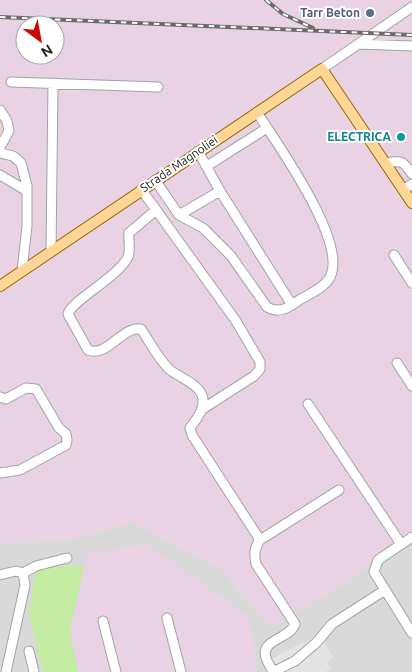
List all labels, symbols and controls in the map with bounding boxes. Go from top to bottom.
place label: Tarr Beton [300,6,360,19]
marker: Tarr Beton [364,7,376,19]
north arrow [15,15,65,65]
text: N [38,41,56,61]
place label: ELECTRICA [327,130,392,143]
marker: ELECTRICA [395,131,407,143]
street label: Strada Magnoliei [138,133,220,194]

